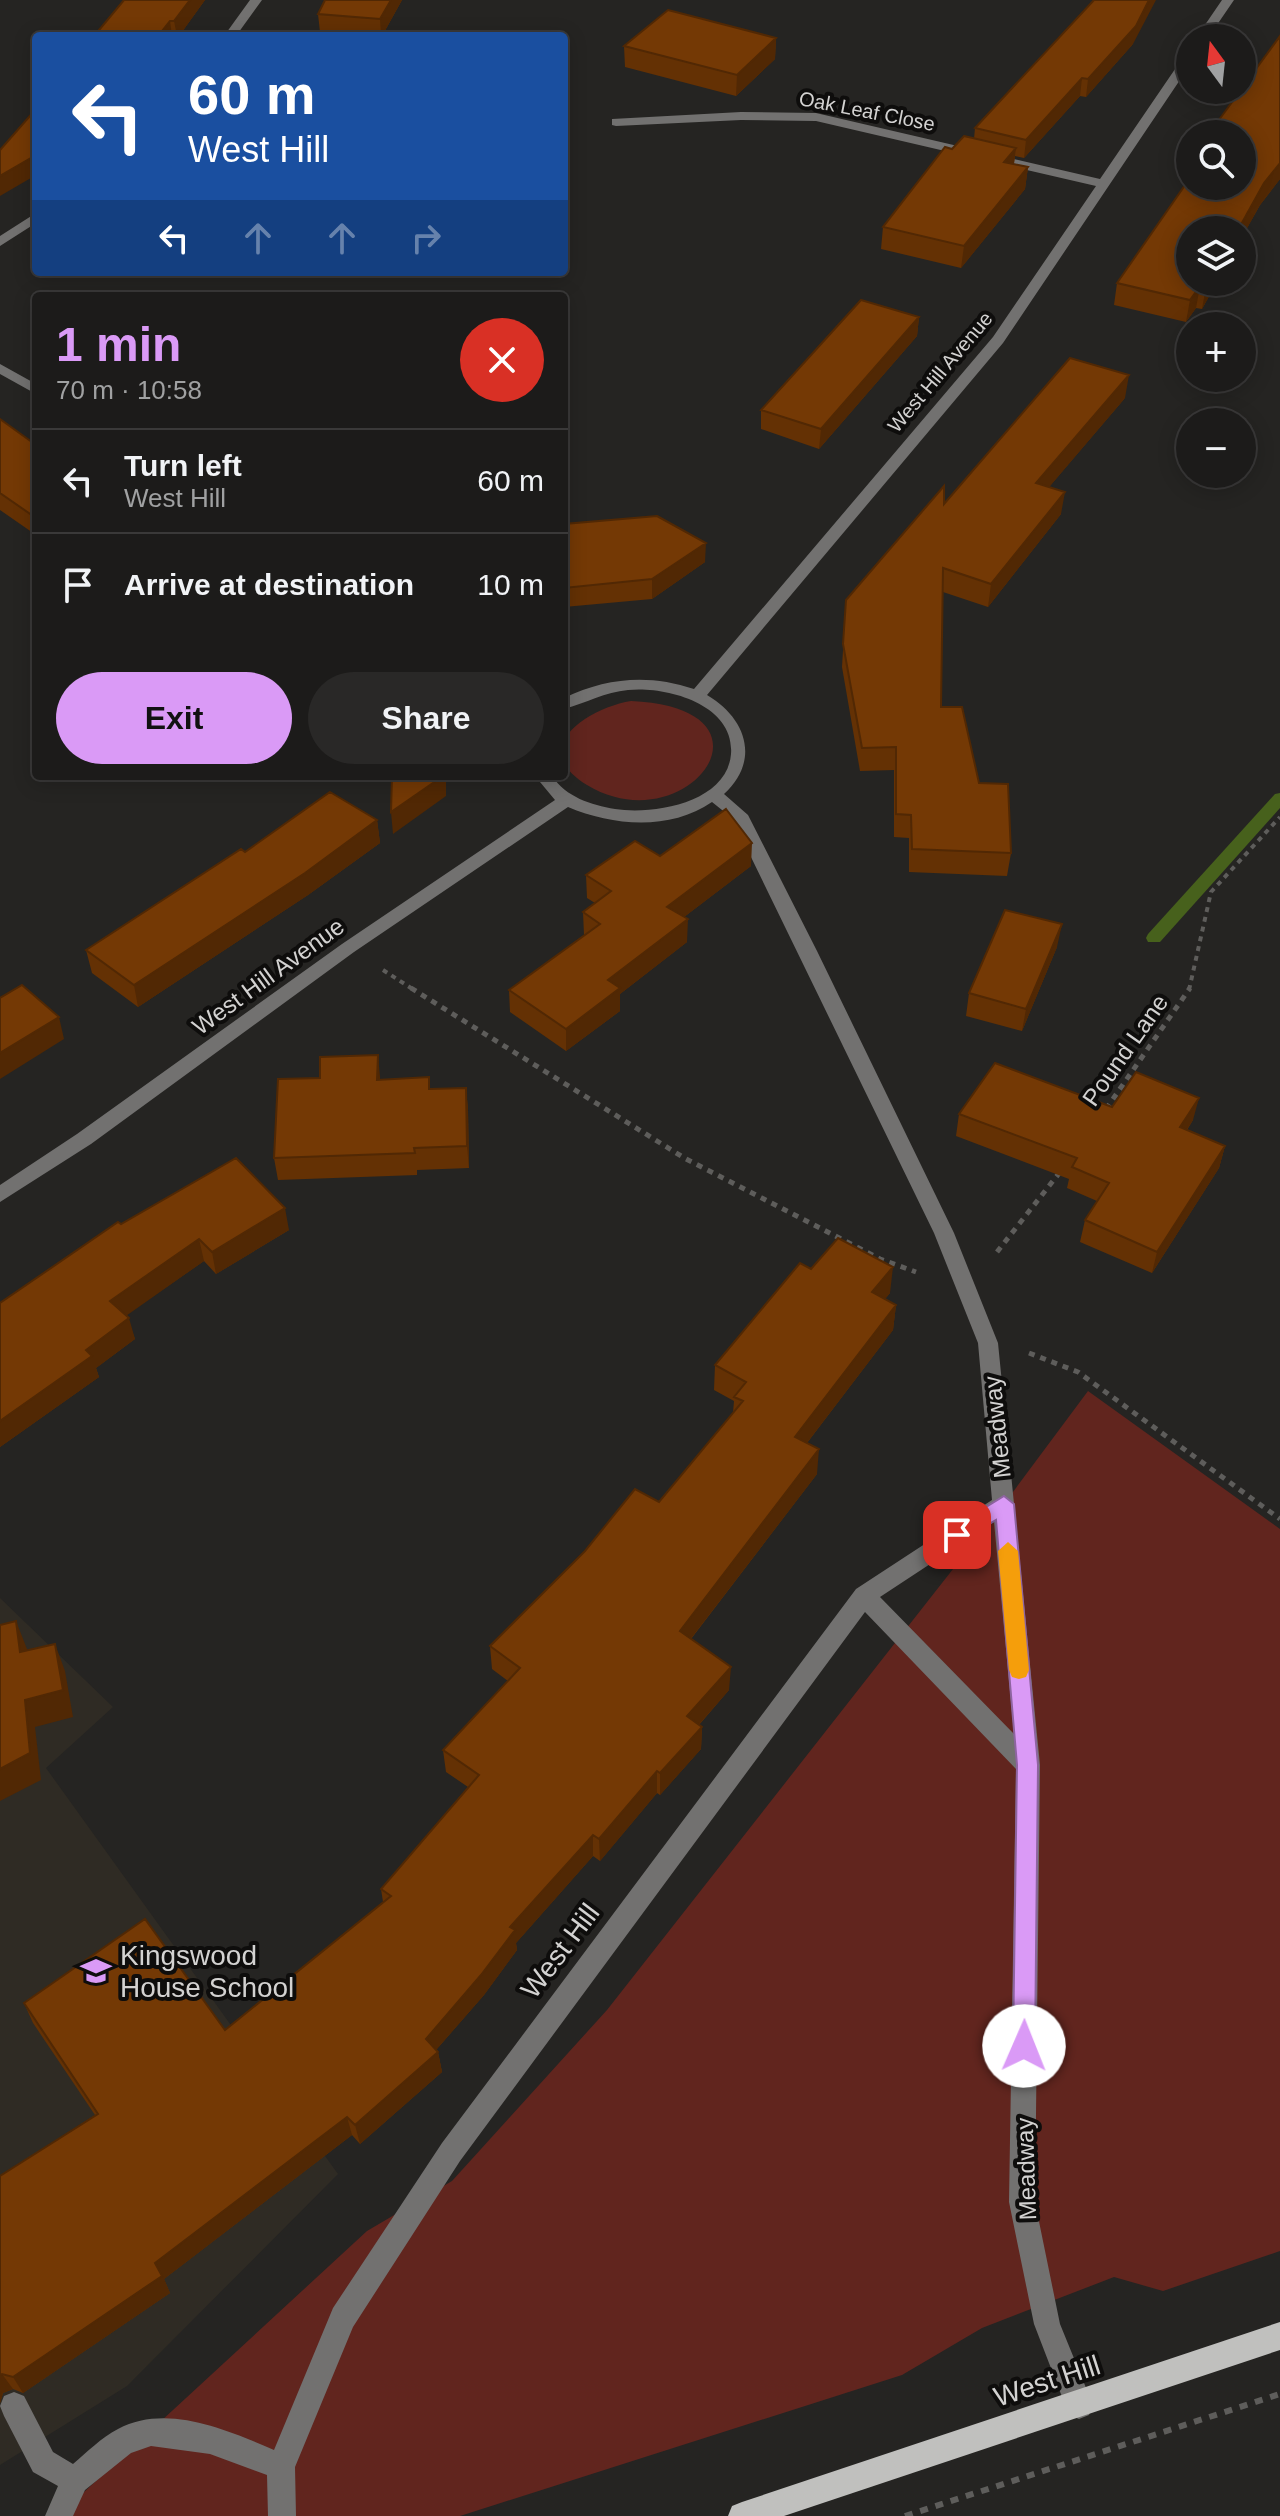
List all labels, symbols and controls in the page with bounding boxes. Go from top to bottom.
north arrow [1176,24,1256,104]
map controls [1176,24,1256,488]
text: 60 m [188,63,316,126]
icon: left [56,64,160,168]
street label: Oak Leaf Close [797,87,937,135]
button: search [1176,120,1256,200]
text: West Hill [188,129,329,170]
icon: left [152,216,196,260]
icon: ahead [236,216,280,260]
icon: ahead [320,216,364,260]
icon: right [404,216,448,260]
button: layers [1176,216,1256,296]
street label: West Hill Avenue [883,307,997,437]
button: + [1176,312,1256,392]
text: 1 min [56,318,181,371]
button: close [460,318,544,402]
text: 70 m · 10:58 [56,375,202,405]
button: − [1176,408,1256,488]
text: Turn left [124,449,242,482]
icon: left [56,459,100,503]
text: 60 m [477,464,544,497]
text: West Hill [124,483,226,513]
icon: arrive [56,563,100,607]
text: Arrive at destination [124,568,414,601]
text: 10 m [477,568,544,601]
button: Exit [56,672,292,764]
button: Share [308,672,544,764]
street label: West Hill Avenue [187,912,349,1040]
street label: Pound Lane [1077,989,1173,1111]
street label: Meadway [978,1375,1016,1479]
pin [923,1501,991,1569]
icon: arrive [935,1513,979,1557]
street label: West Hill [515,1898,605,2004]
place label: Kingswood House School [120,1940,294,2003]
school or university icon: Kingswood House School [79,1954,113,1988]
position arrow [982,2004,1066,2088]
street label: Meadway [1011,2117,1041,2221]
street label: West Hill [990,2349,1104,2413]

